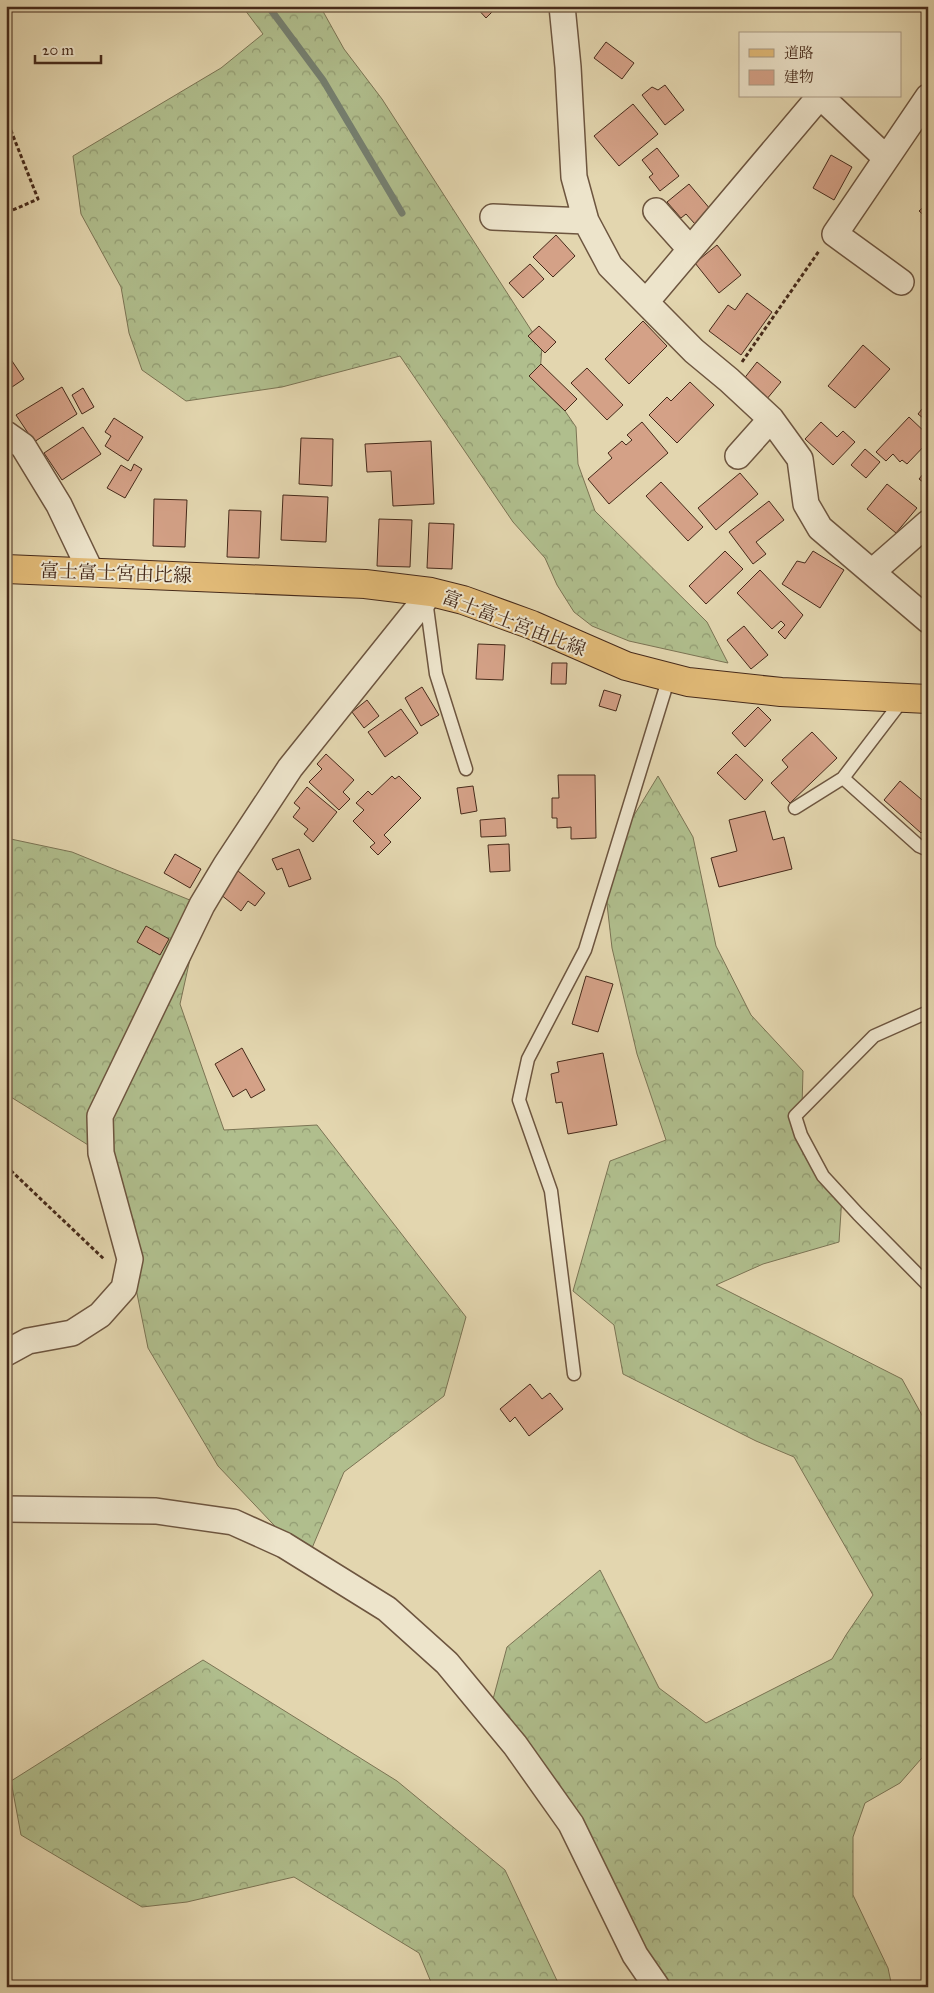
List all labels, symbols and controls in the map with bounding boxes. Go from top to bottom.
scale bar [35,32,101,64]
legend [739,32,902,98]
text: 20 m [42,41,74,59]
text: 道路 [784,44,814,62]
text: 建物 [784,68,814,86]
street label: 富士富士宮由比線 [40,559,192,587]
street label: 富士富士宮由比線 [439,585,589,661]

